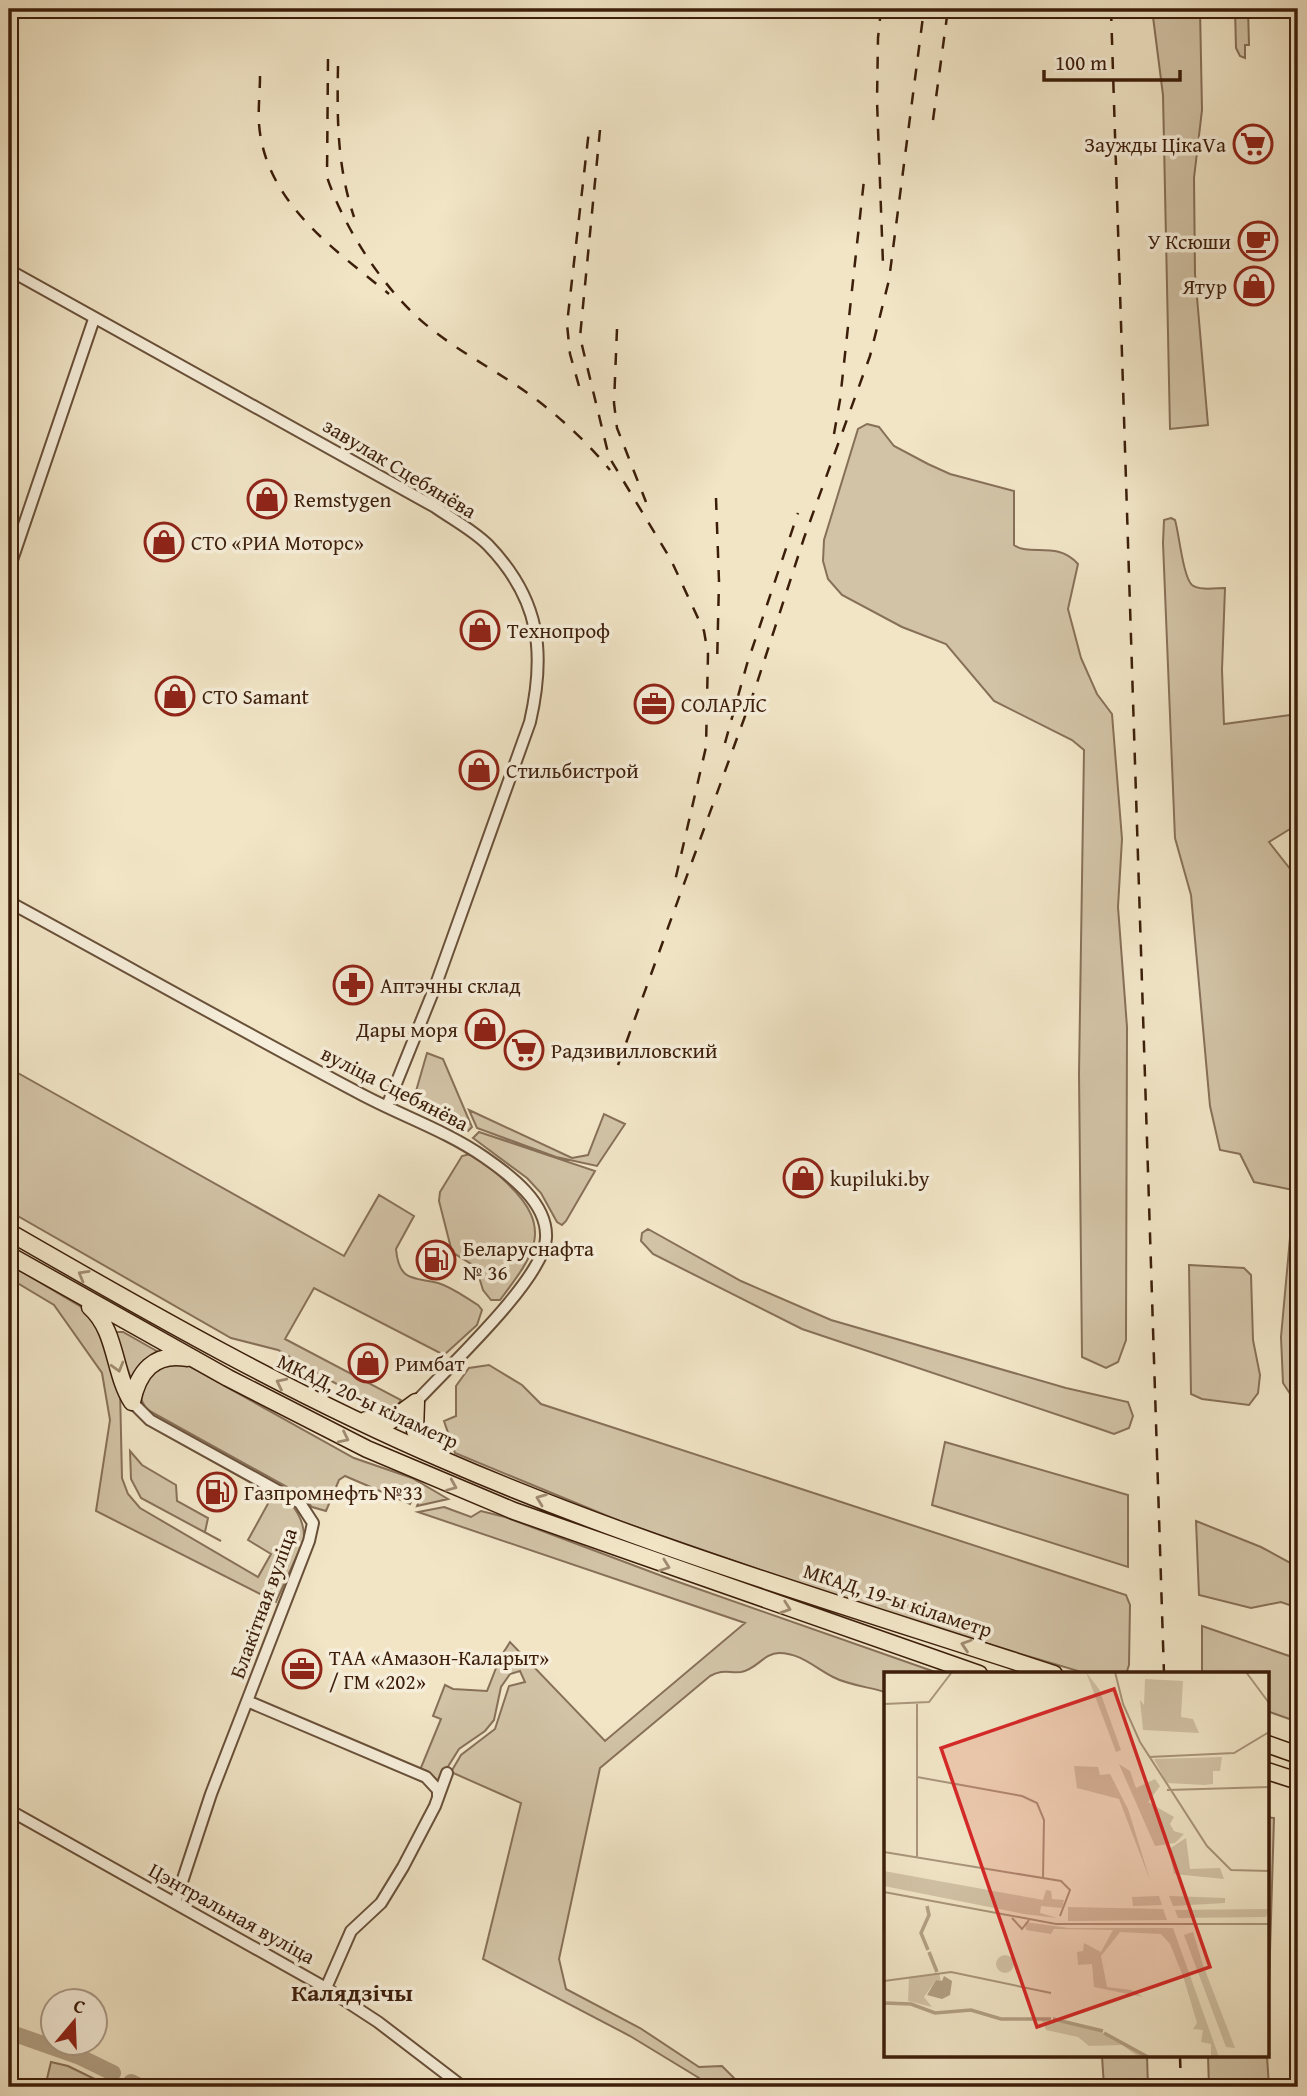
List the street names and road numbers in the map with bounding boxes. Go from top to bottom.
street label: завулак Сцебянёва [317,410,483,526]
street label: вуліца Сцебянёва [316,1037,474,1139]
street label: МКАД, 20-ы кіламетр [272,1345,464,1457]
street label: Блакітная вуліца [221,1523,305,1683]
street label: МКАД, 19-ы кіламетр [800,1555,996,1645]
street label: Цэнтральная вуліца [143,1854,321,1972]

